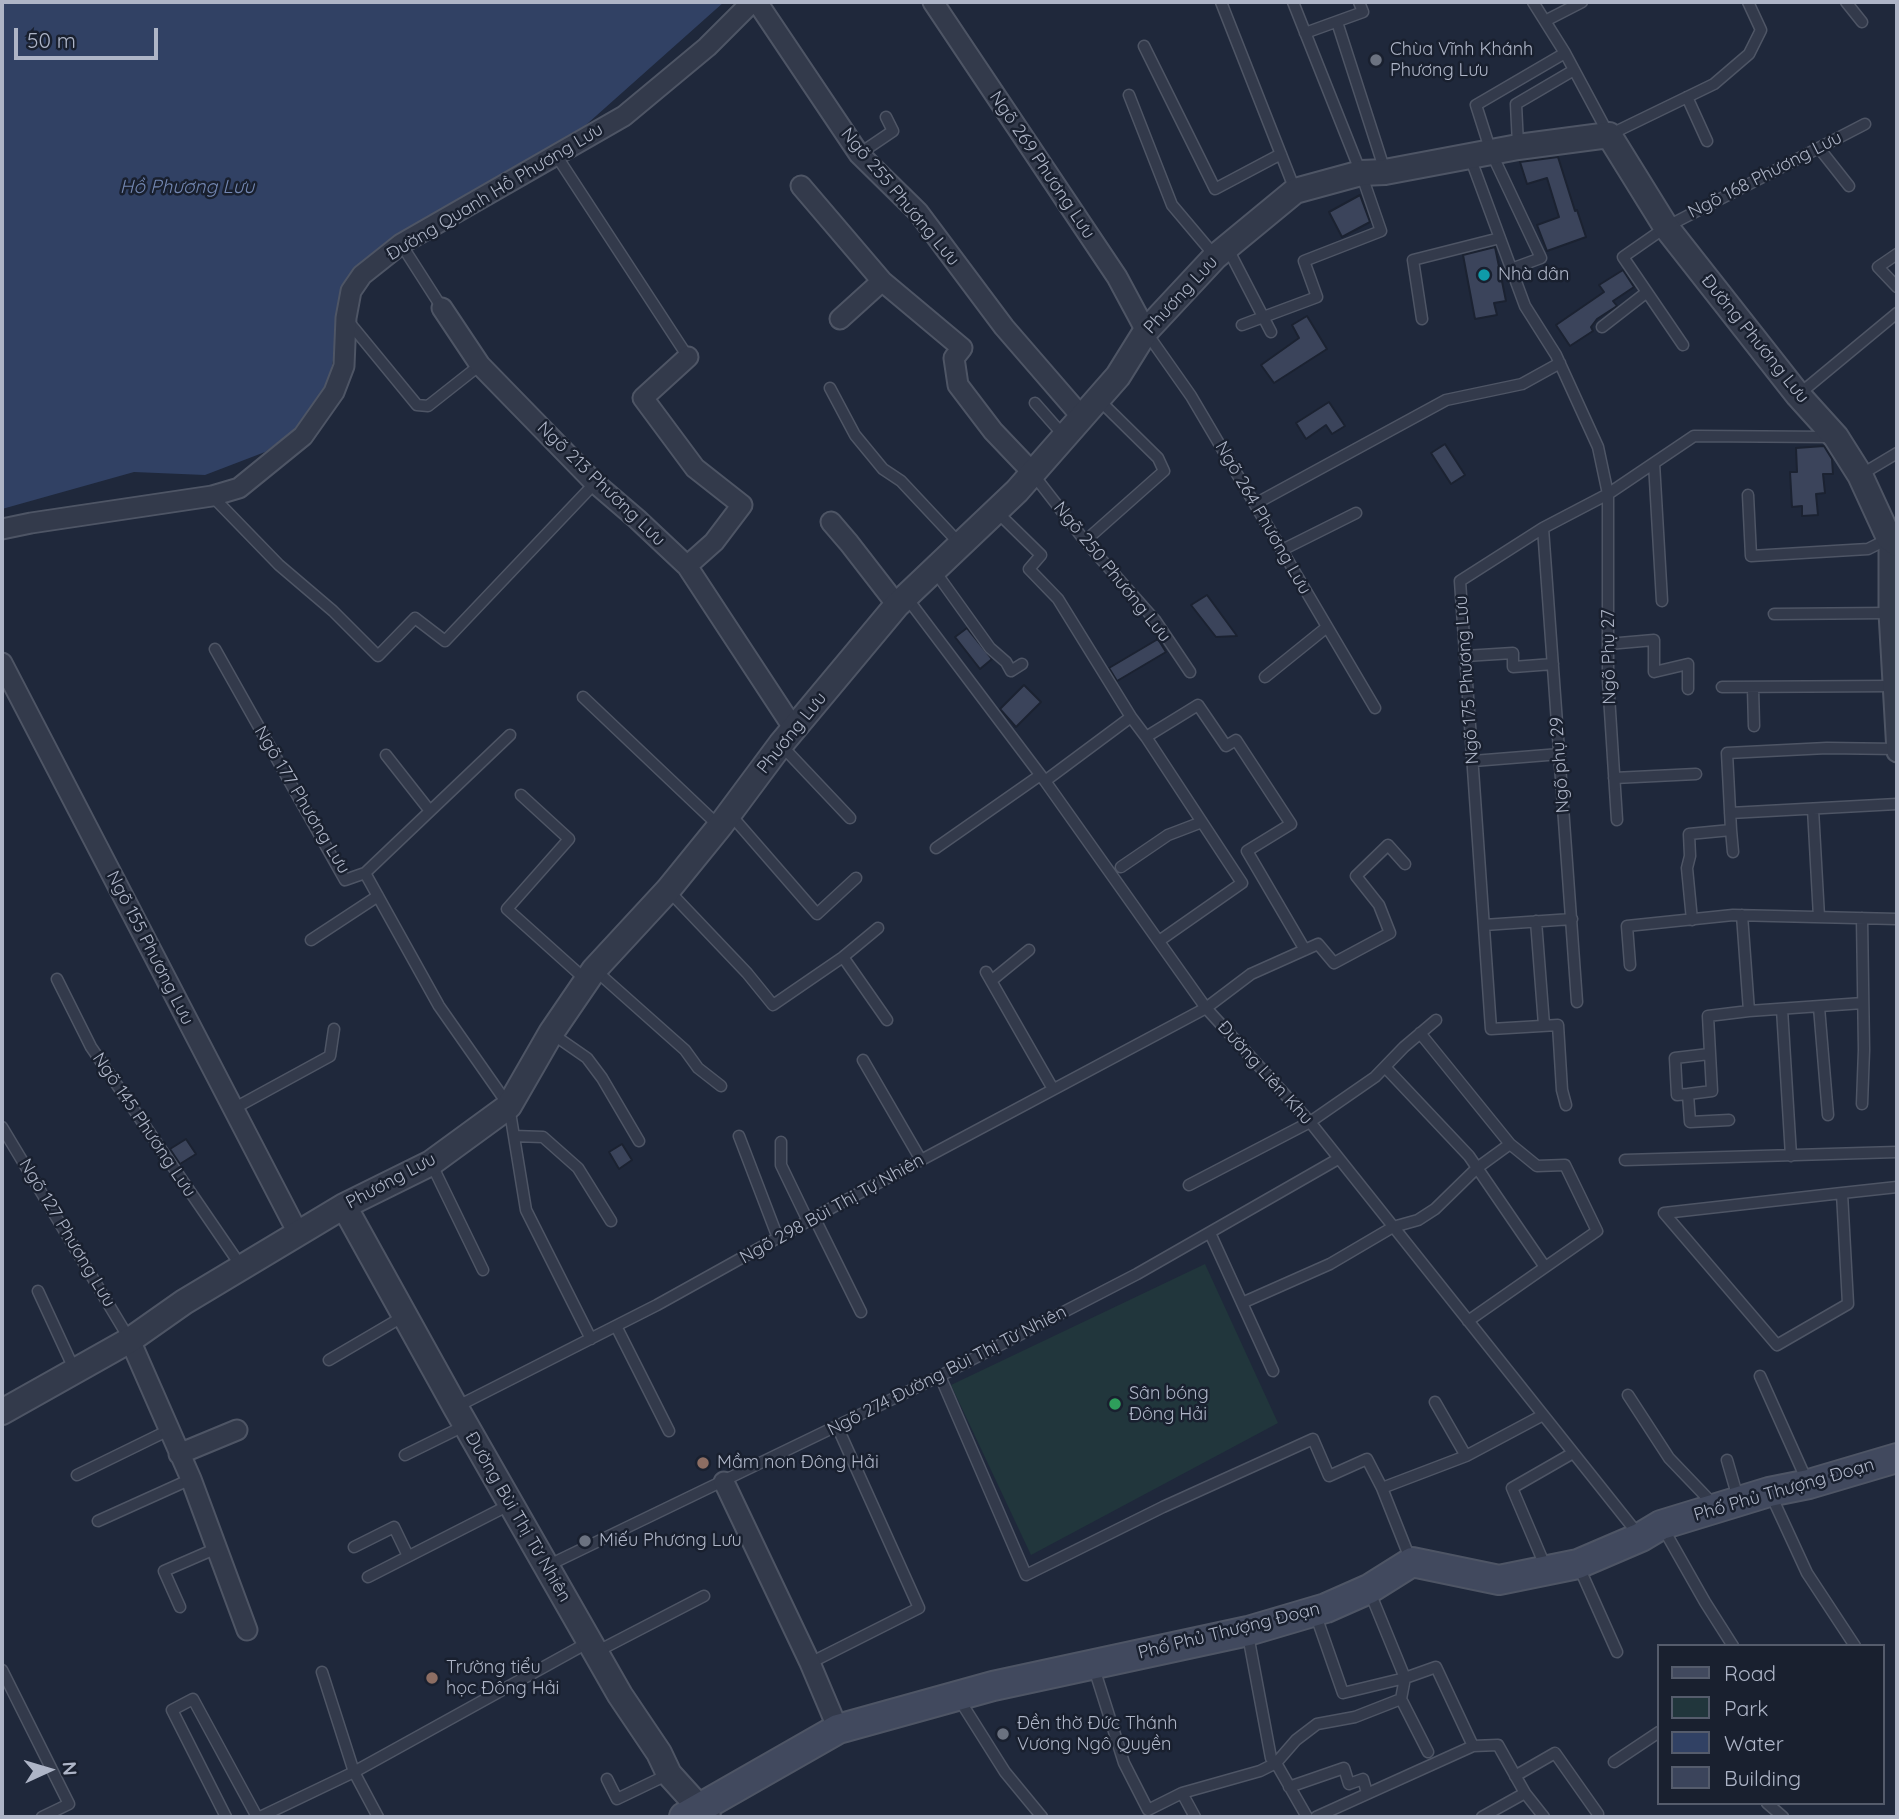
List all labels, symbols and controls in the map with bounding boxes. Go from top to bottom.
scale bar [18,14,161,58]
text: 50 m [27,27,76,53]
place label: Chùa Vĩnh Khánh Phương Lưu [1390,39,1533,82]
marker: Chùa Vĩnh Khánh Phương Lưu [1368,52,1384,68]
street label: Ngõ 269 Phương Lưu [985,87,1099,243]
street label: Đường Quanh Hồ Phương Lưu [383,119,607,265]
street label: Ngõ 255 Phương Lưu [836,124,964,270]
street label: Ngõ 168 Phương Lưu [1684,127,1846,223]
water label: Hồ Phương Lưu [120,176,254,198]
street label: Phương Lưu [1139,252,1223,338]
place label: Nhà dân [1498,264,1569,286]
marker: Nhà dân [1476,267,1492,283]
street label: Đường Phương Lưu [1696,270,1814,408]
street label: Ngõ 213 Phương Lưu [532,417,670,551]
street label: Ngõ 264 Phương Lưu [1210,438,1316,598]
street label: Ngõ 250 Phương Lưu [1049,498,1175,646]
street label: Ngõ 175 Phương Lưu [1450,595,1484,765]
street label: Ngõ Phụ 27 [1597,609,1621,705]
street label: Phương Lưu [753,688,831,778]
street label: Ngõ phụ 29 [1546,716,1574,814]
street label: Ngõ 177 Phương Lưu [249,722,355,878]
street label: Ngõ 155 Phương Lưu [102,867,198,1029]
street label: Đường Liên Khu [1213,1017,1317,1129]
street label: Ngõ 145 Phương Lưu [88,1049,200,1201]
street label: Phương Lưu [342,1148,440,1214]
street label: Ngõ 298 Bùi Thị Tự Nhiên [736,1149,928,1269]
street label: Ngõ 127 Phương Lưu [14,1155,120,1311]
street label: Ngõ 274 Đường Bùi Thị Từ Nhiên [824,1301,1070,1441]
place label: Sân bóng Đông Hải [1129,1383,1209,1426]
marker: Sân bóng Đông Hải [1107,1396,1123,1412]
street label: Đường Bùi Thị Từ Nhiên [460,1428,576,1606]
place label: Mầm non Đông Hải [717,1452,879,1474]
street label: Phố Phủ Thượng Đoạn [1691,1454,1877,1526]
marker: Mầm non Đông Hải [695,1455,711,1471]
place label: Miếu Phương Lưu [599,1530,742,1552]
marker: Miếu Phương Lưu [577,1533,593,1549]
street label: Phố Phủ Thượng Đoạn [1136,1598,1322,1664]
legend [1658,1644,1885,1805]
place label: Trường tiểu học Đông Hải [446,1657,559,1700]
text: Road [1724,1660,1776,1686]
marker: Trường tiểu học Đông Hải [424,1670,440,1686]
text: Park [1724,1695,1768,1721]
place label: Đền thờ Đức Thánh Vương Ngô Quyền [1017,1713,1178,1756]
marker: Đền thờ Đức Thánh Vương Ngô Quyền [995,1726,1011,1742]
text: Water [1724,1730,1784,1756]
north arrow [14,1735,84,1805]
text: N [57,1761,82,1776]
text: Building [1724,1765,1801,1791]

